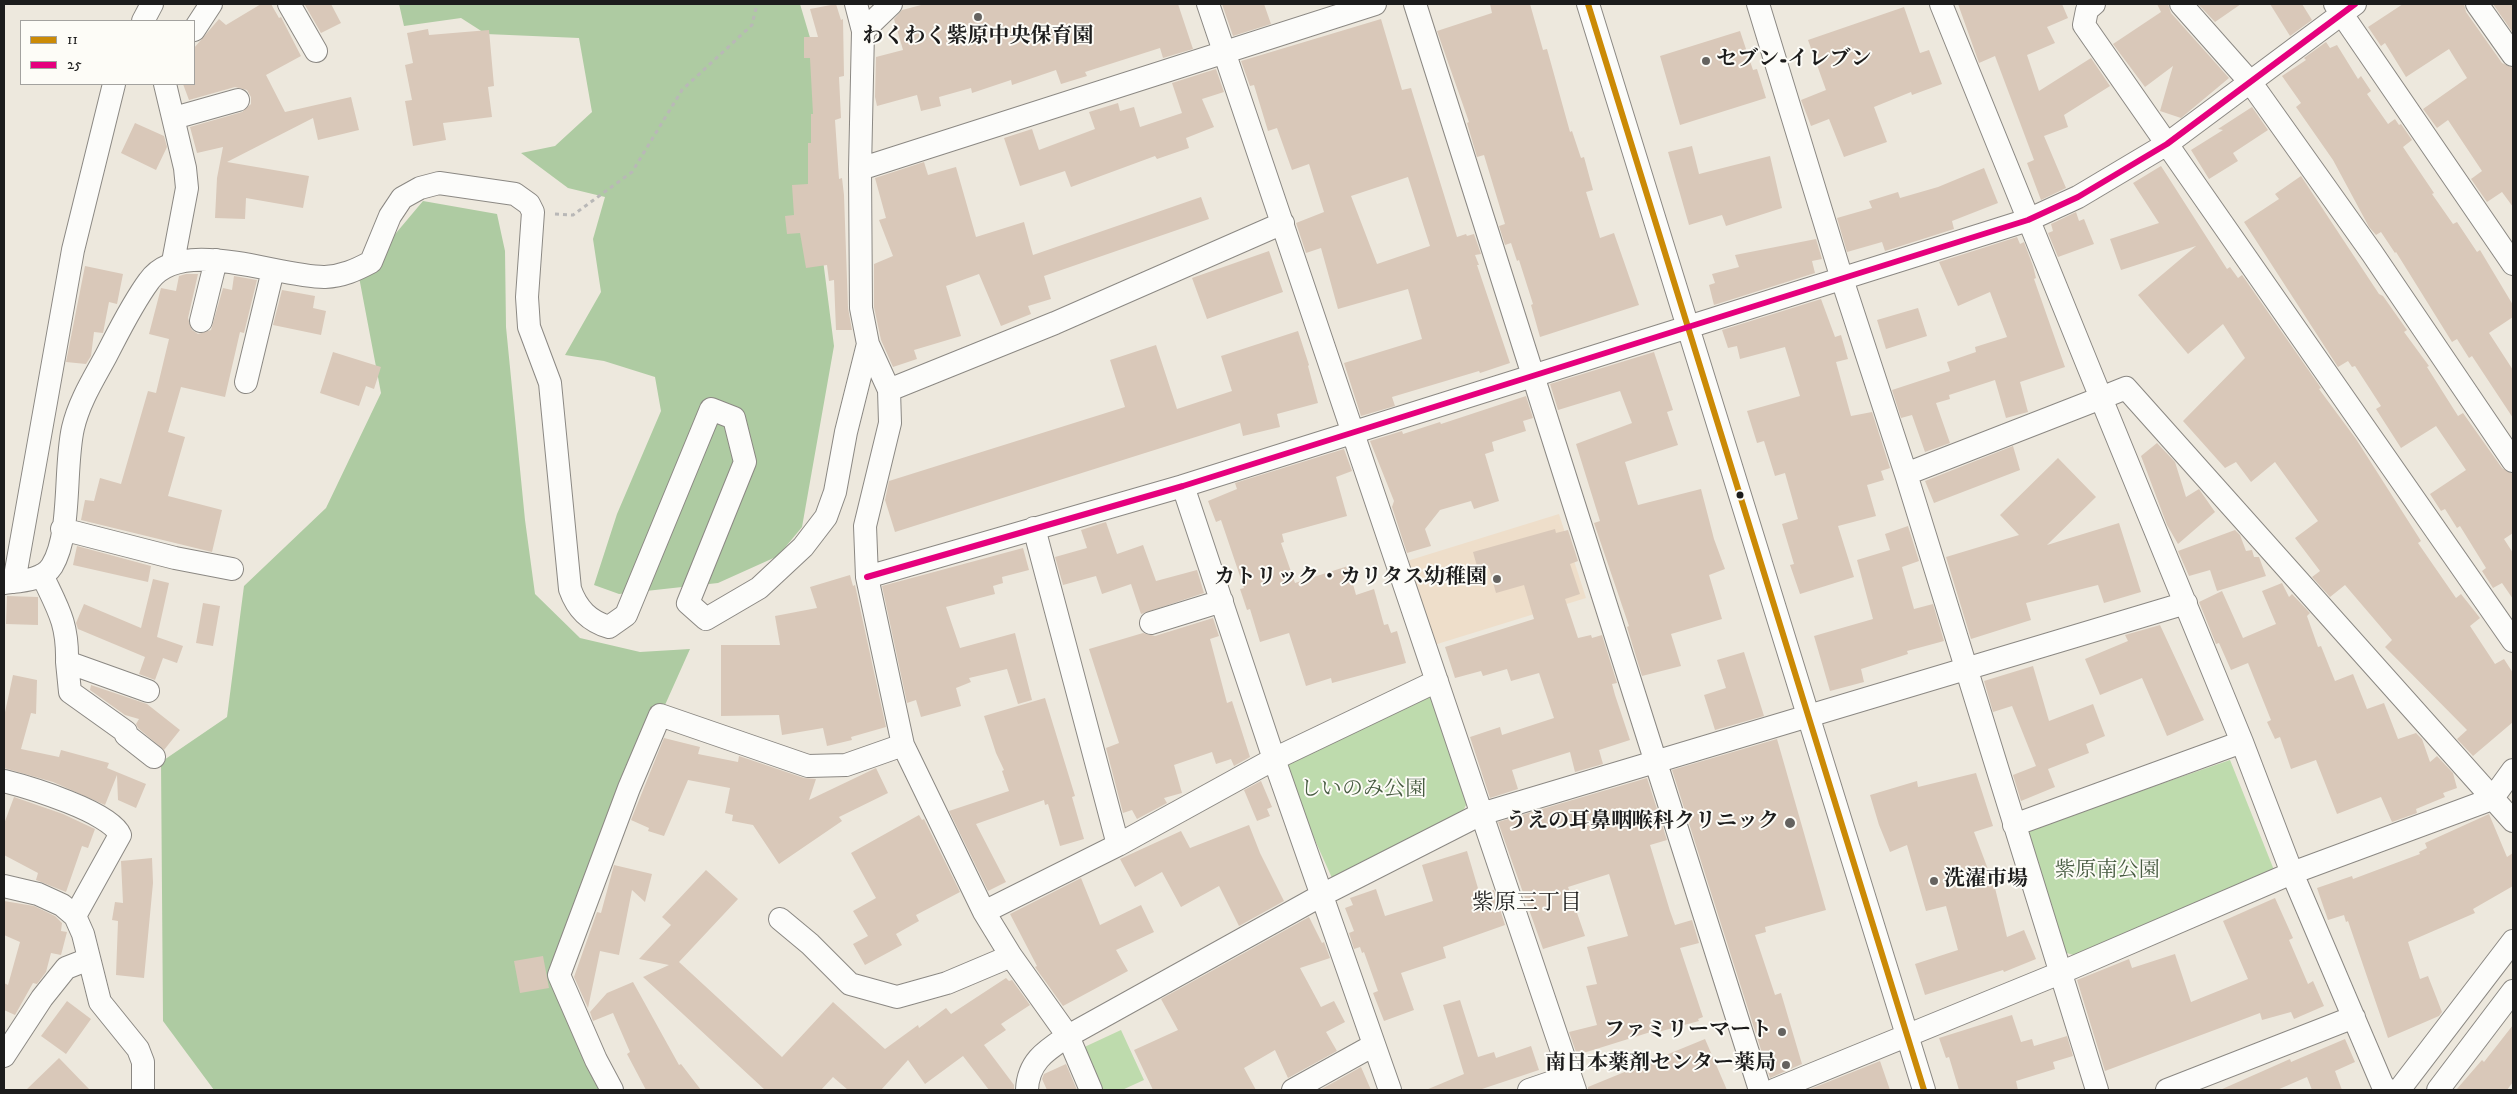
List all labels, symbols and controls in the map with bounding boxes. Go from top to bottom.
marker: わくわく紫原中央保育園 [972,11,984,23]
legend [20,20,195,85]
place label: わくわく紫原中央保育園 [863,25,1093,51]
text: 11 [67,30,78,49]
place label: セブン-イレブン [1716,48,1872,74]
text: 25 [67,55,82,74]
marker: セブン-イレブン [1700,55,1712,67]
unlabelled marker [1735,490,1745,500]
place label: カトリック・カリタス幼稚園 [1214,566,1487,592]
marker: カトリック・カリタス幼稚園 [1491,573,1503,585]
park label: しいのみ公園 [1300,778,1426,804]
place label: うえの耳鼻咽喉科クリニック [1506,810,1779,836]
marker: うえの耳鼻咽喉科クリニック [1783,816,1797,830]
park label: 紫原南公園 [2055,859,2159,885]
place label: 洗濯市場 [1944,868,2028,894]
marker: 洗濯市場 [1928,875,1940,887]
district label: 紫原三丁目 [1472,891,1582,917]
place label: ファミリーマート [1604,1019,1772,1045]
marker: ファミリーマート [1776,1026,1788,1038]
place label: 南日本薬剤センター薬局 [1545,1052,1776,1078]
marker: 南日本薬剤センター薬局 [1780,1059,1792,1071]

